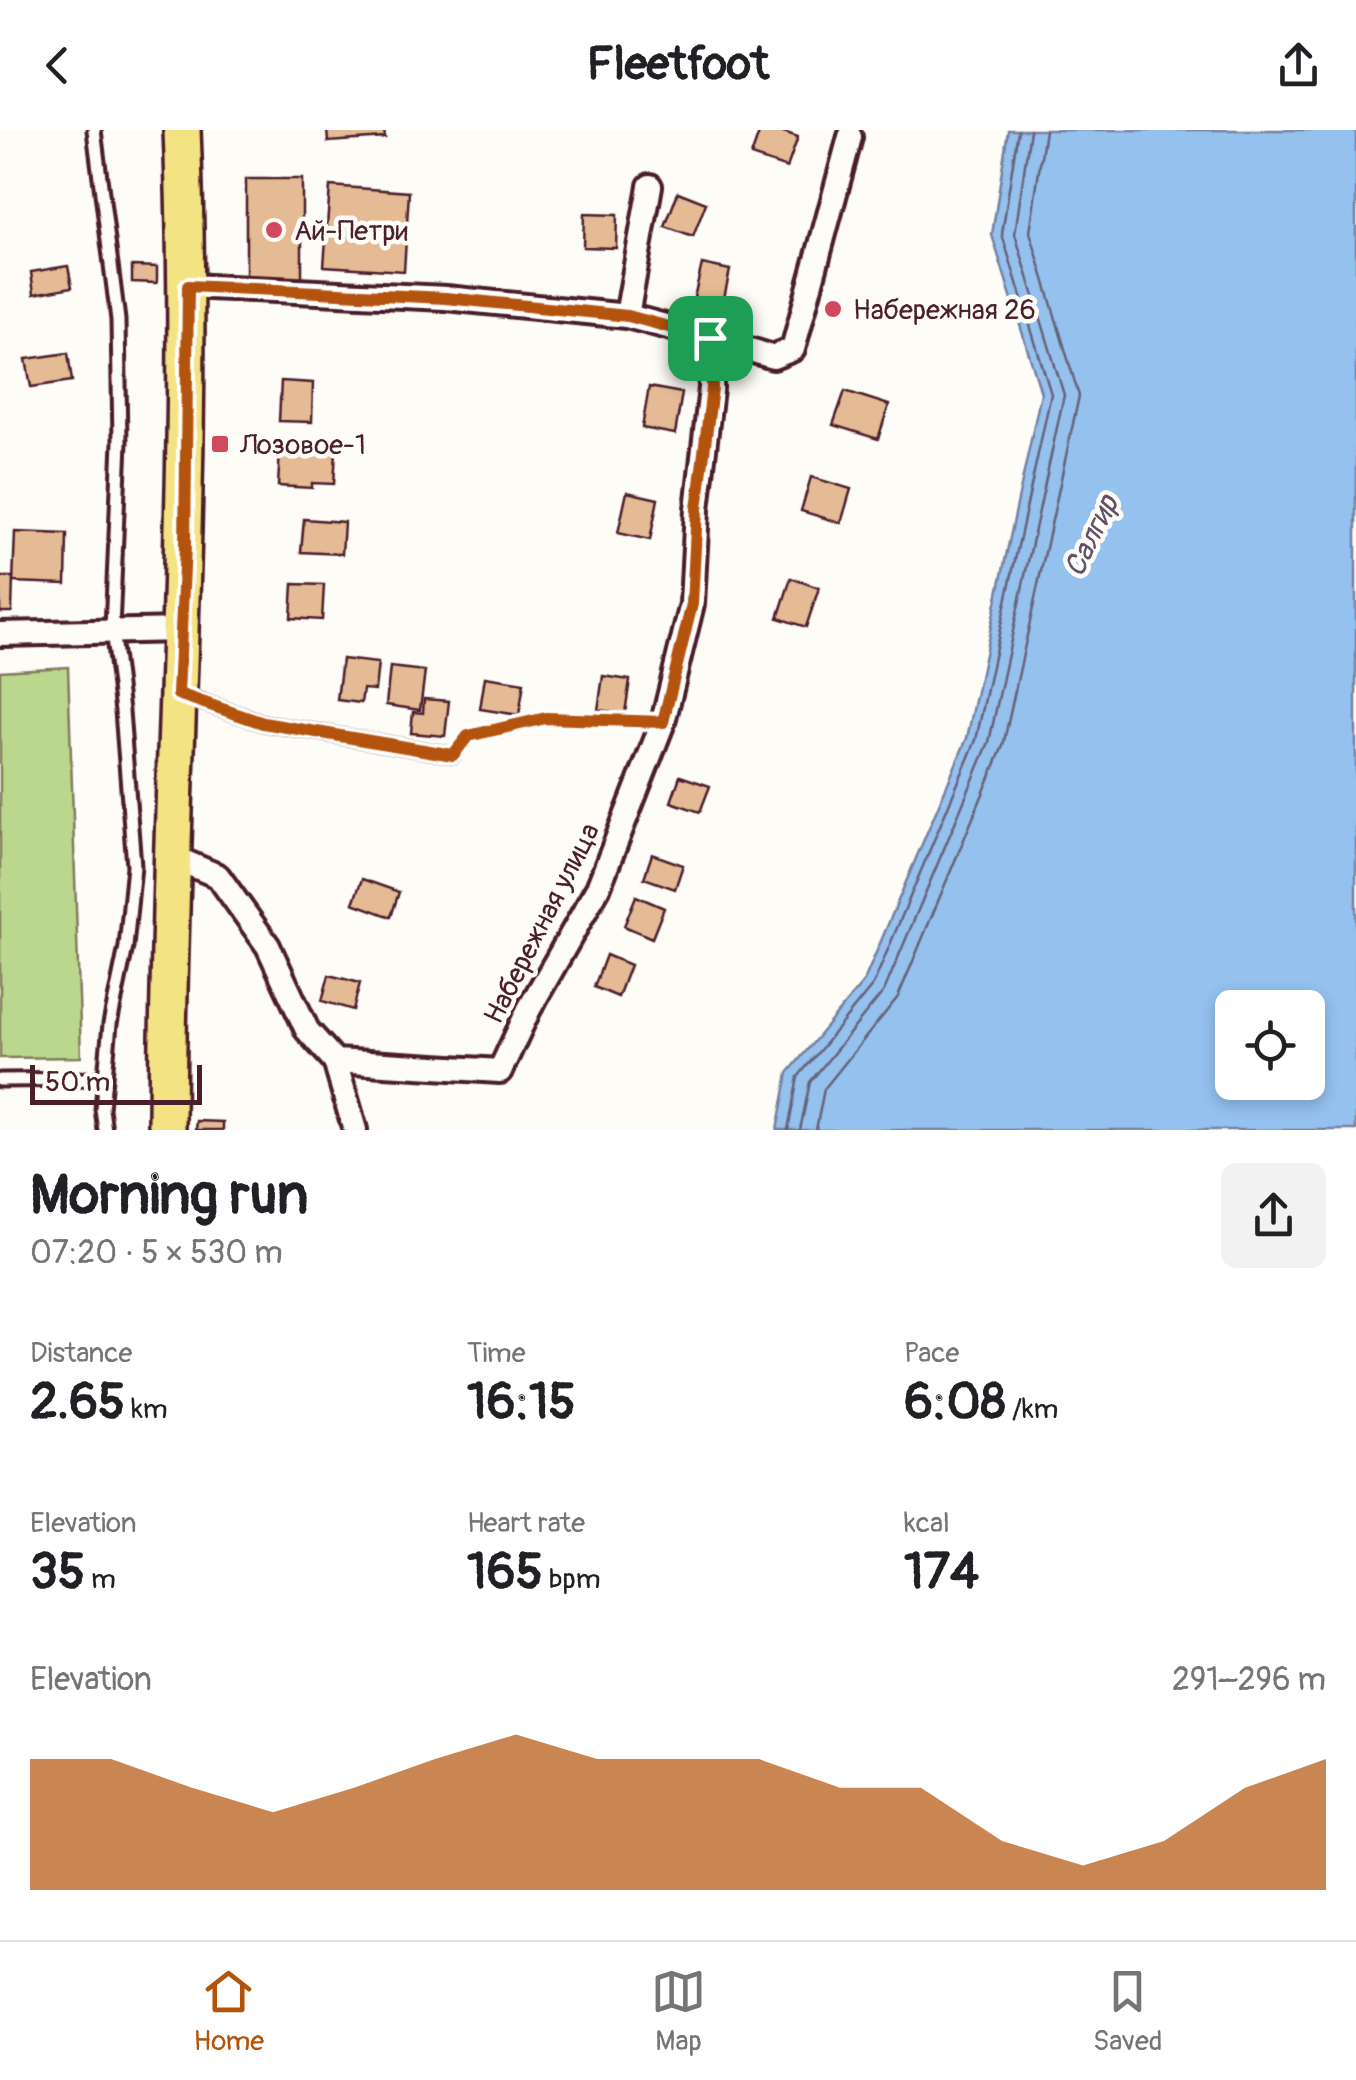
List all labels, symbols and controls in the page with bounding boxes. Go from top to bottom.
text: Fleetfoot [587,37,769,93]
icon: back [30,38,85,93]
icon: share [1271,38,1326,93]
place label: Ай-Петри [294,214,408,249]
marker: Ай-Петри [263,219,285,241]
place label: Набережная 26 [853,293,1036,328]
pin [668,296,753,381]
marker: Набережная 26 [822,298,844,320]
icon: arrive [683,311,738,366]
place label: Лозовое-1 [239,428,366,463]
marker: Лозовое-1 [209,433,231,455]
water label: Салгир [1056,488,1128,583]
street label: Набережная улица [477,817,608,1030]
map controls [1215,990,1325,1100]
button: locate [1215,990,1325,1100]
scale bar [30,1060,202,1104]
text: 50 m [45,1065,110,1100]
text: Morning run [30,1161,308,1230]
button: share [1221,1163,1326,1268]
text: 07:20 · 5 × 530 m [30,1233,283,1273]
text: Distance [30,1336,132,1371]
text: Time [467,1336,526,1371]
text: Pace [904,1336,959,1371]
text: 2.65 [30,1371,125,1434]
text: 16:15 [467,1371,576,1434]
text: 6:08 [904,1371,1006,1434]
text: km [125,1392,168,1427]
text: /km [1006,1392,1058,1427]
text: Elevation [30,1506,137,1541]
text: Heart rate [467,1506,585,1541]
text: kcal [904,1506,950,1541]
text: 35 [30,1541,85,1604]
text: 165 [467,1541,543,1604]
text: 174 [904,1541,979,1604]
text: m [85,1562,116,1597]
text: bpm [543,1562,601,1597]
text: Elevation [30,1660,152,1700]
text: 291–296 m [1172,1660,1326,1700]
tab: Home [193,1964,264,2059]
tab: Map [651,1964,706,2059]
tab: Saved [1093,1964,1162,2059]

